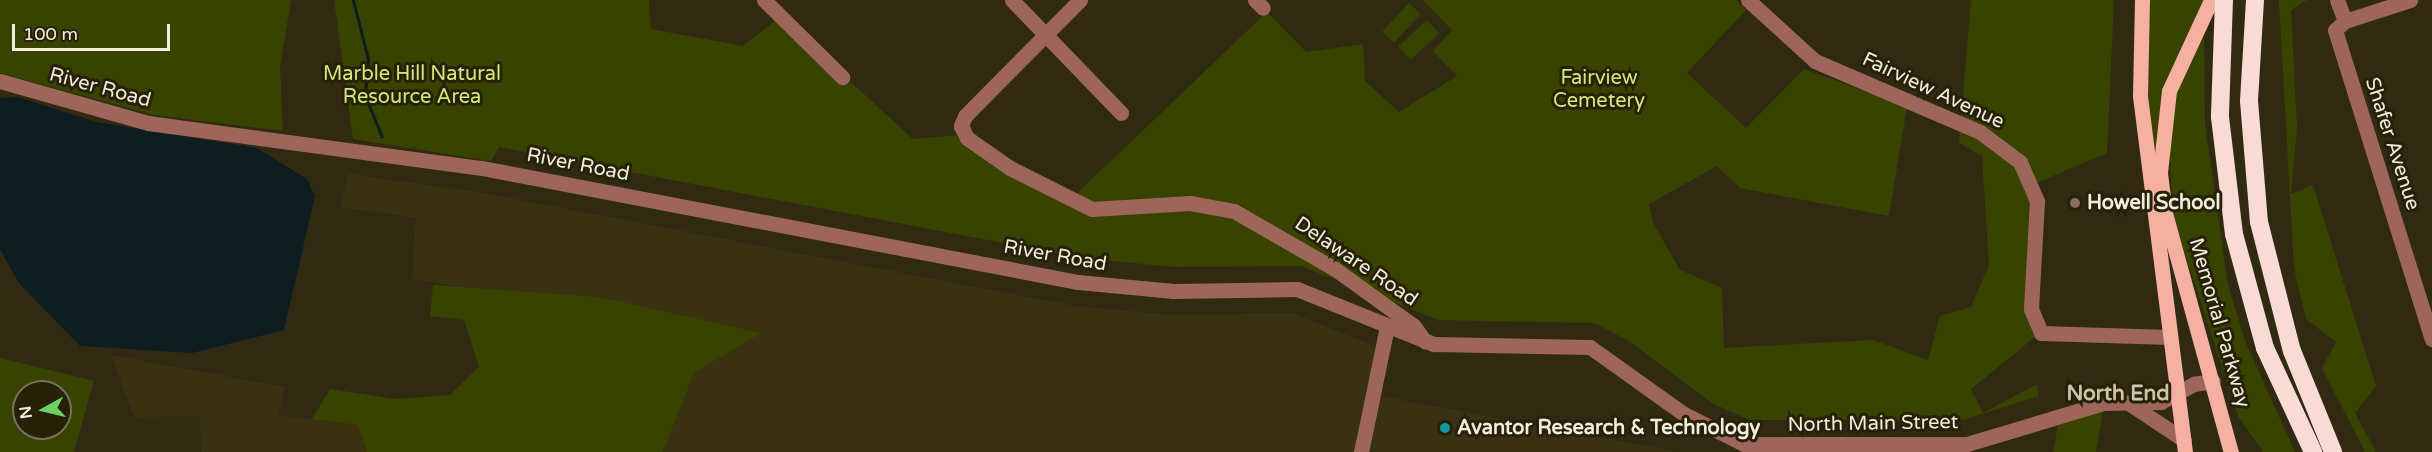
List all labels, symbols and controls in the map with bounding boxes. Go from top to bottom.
scale bar [15,12,172,50]
text: 100 m [23,23,78,45]
street label: Fairview Avenue [1858,48,2008,134]
park label: Marble Hill Natural Resource Area [323,62,501,109]
street label: River Road [47,63,153,113]
park label: Fairview Cemetery [1553,67,1645,114]
street label: Shafer Avenue [2359,75,2425,213]
street label: River Road [525,143,631,187]
place label: Howell School [2087,191,2220,215]
marker: Howell School [2068,196,2082,210]
street label: Delaware Road [1290,212,1422,312]
street label: River Road [1002,235,1108,277]
street label: Memorial Parkway [2183,235,2255,411]
north arrow [12,380,72,440]
district label: North End [2067,381,2169,407]
text: N [15,404,37,420]
street label: North Main Street [1787,411,1959,437]
place label: Avantor Research & Technology [1457,416,1760,440]
marker: Avantor Research & Technology [1438,421,1452,435]

